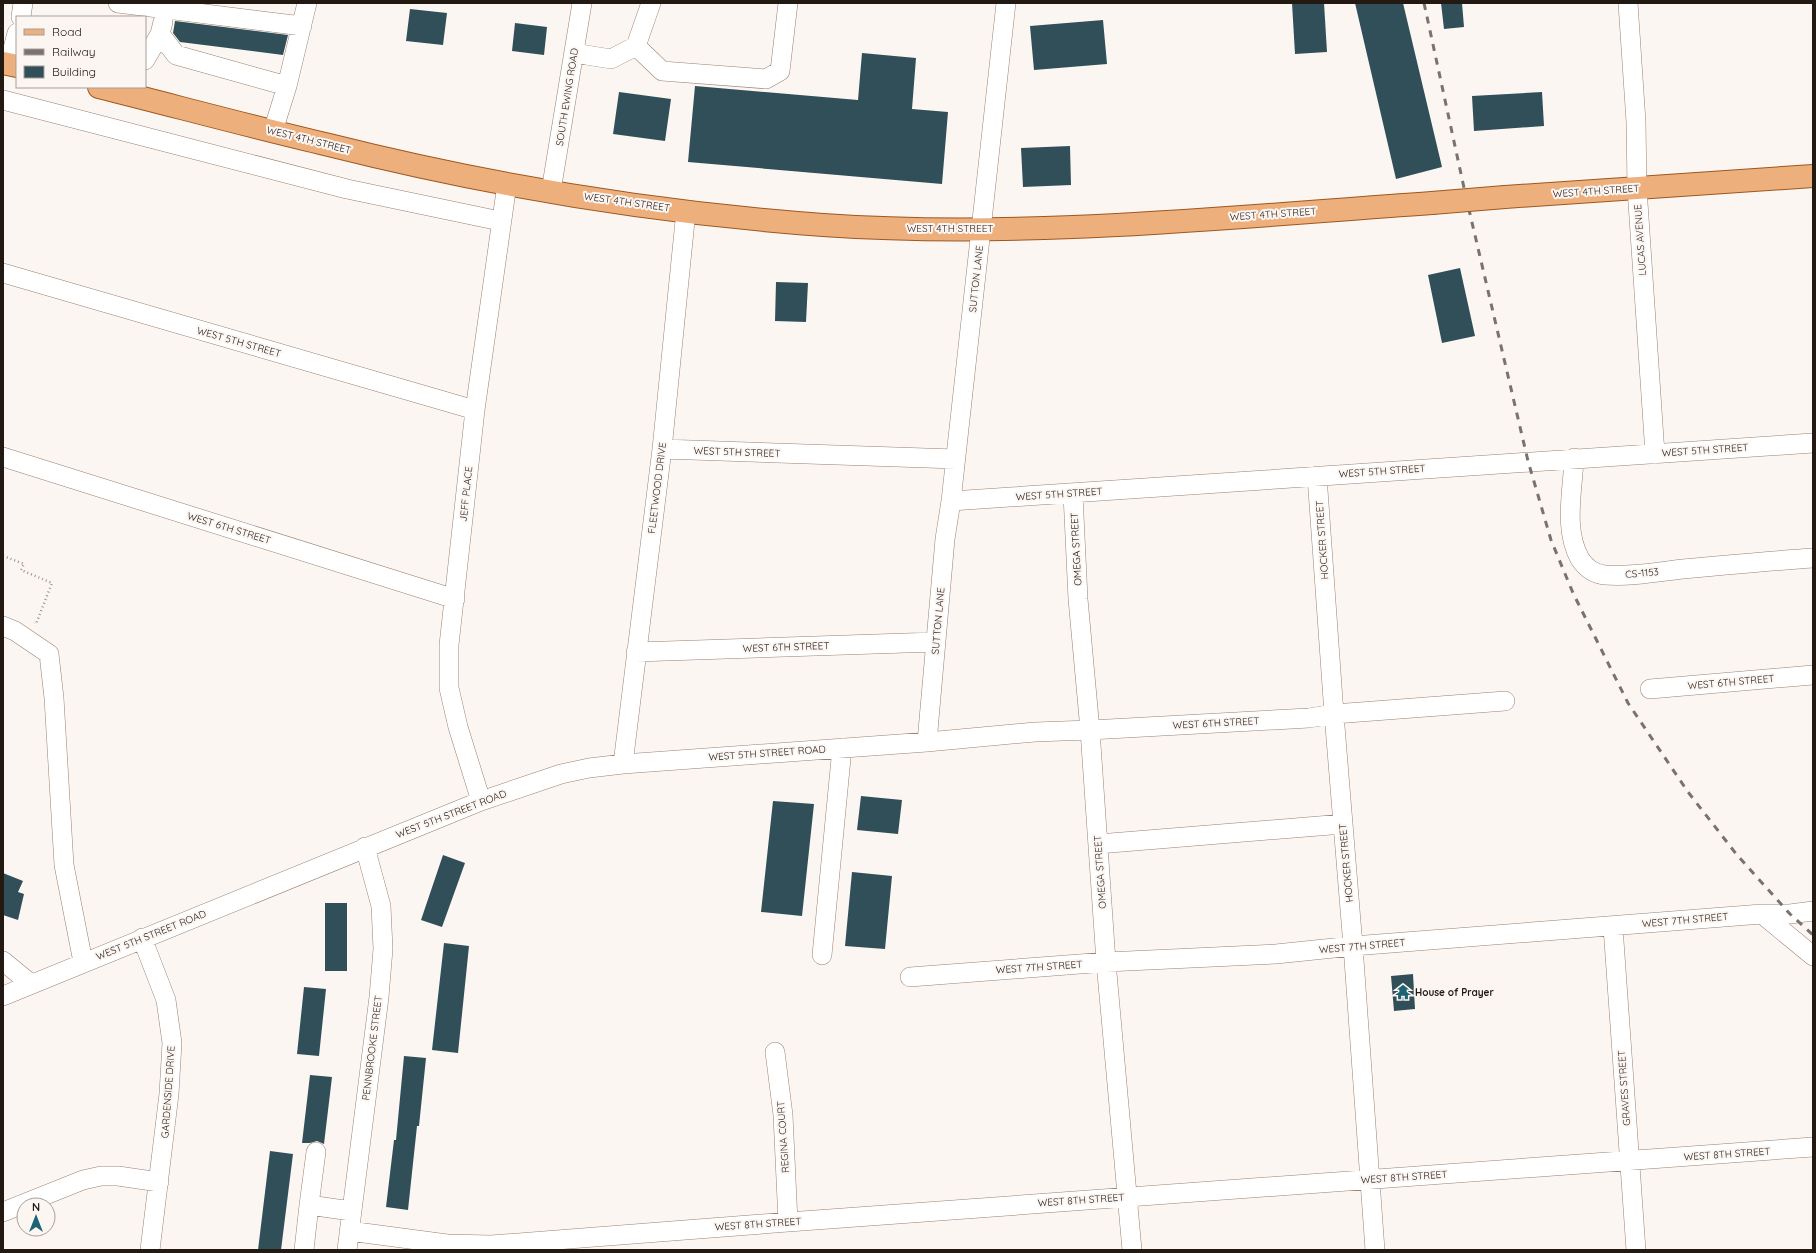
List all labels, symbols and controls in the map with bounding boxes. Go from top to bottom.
legend [16,16,146,88]
text: Road [52,24,82,39]
text: Railway [52,44,96,59]
street label: SOUTH EWING ROAD [553,47,581,147]
text: Building [52,64,96,79]
street label: WEST 4TH STREET [265,123,353,157]
street label: WEST 4TH STREET [1552,181,1640,201]
street label: WEST 4TH STREET [583,190,671,214]
street label: WEST 4TH STREET [1229,204,1317,224]
street label: LUCAS AVENUE [1631,204,1649,276]
street label: WEST 4TH STREET [907,222,993,235]
street label: SUTTON LANE [966,245,986,313]
street label: WEST 5TH STREET [195,324,283,360]
street label: WEST 5TH STREET [1661,440,1749,460]
street label: FLEETWOOD DRIVE [645,441,669,534]
street label: WEST 5TH STREET [693,444,781,460]
street label: WEST 5TH STREET [1338,461,1426,481]
street label: JEFF PLACE [457,465,475,522]
street label: WEST 5TH STREET [1015,484,1103,504]
street label: HOCKER STREET [1313,500,1331,580]
street label: WEST 6TH STREET [186,509,272,547]
street label: OMEGA STREET [1068,512,1084,586]
street label: CS-1153 [1625,565,1659,581]
street label: SUTTON LANE [929,587,947,655]
street label: WEST 6TH STREET [742,639,830,655]
street label: WEST 6TH STREET [1687,672,1775,692]
street label: WEST 6TH STREET [1172,714,1260,732]
street label: WEST 5TH STREET ROAD [708,742,826,764]
street label: WEST 5TH STREET ROAD [394,787,508,841]
street label: HOCKER STREET [1336,823,1356,903]
street label: OMEGA STREET [1091,835,1109,909]
street label: WEST 5TH STREET ROAD [94,907,208,963]
street label: WEST 7TH STREET [1641,910,1729,930]
street label: WEST 7TH STREET [1318,936,1406,956]
street label: WEST 7TH STREET [995,957,1083,977]
temple icon: House of Prayer [1394,983,1412,1001]
place label: House of Prayer [1415,986,1494,999]
street label: PENNBROOKE STREET [359,995,385,1101]
street label: GARDENSIDE DRIVE [158,1045,178,1139]
street label: GRAVES STREET [1615,1050,1633,1126]
street label: REGINA COURT [774,1101,792,1173]
street label: WEST 8TH STREET [1683,1144,1771,1164]
street label: WEST 8TH STREET [1360,1167,1448,1187]
street label: WEST 8TH STREET [1037,1190,1125,1210]
north arrow [16,1197,56,1237]
text: N [32,1200,40,1214]
street label: WEST 8TH STREET [714,1214,802,1234]

